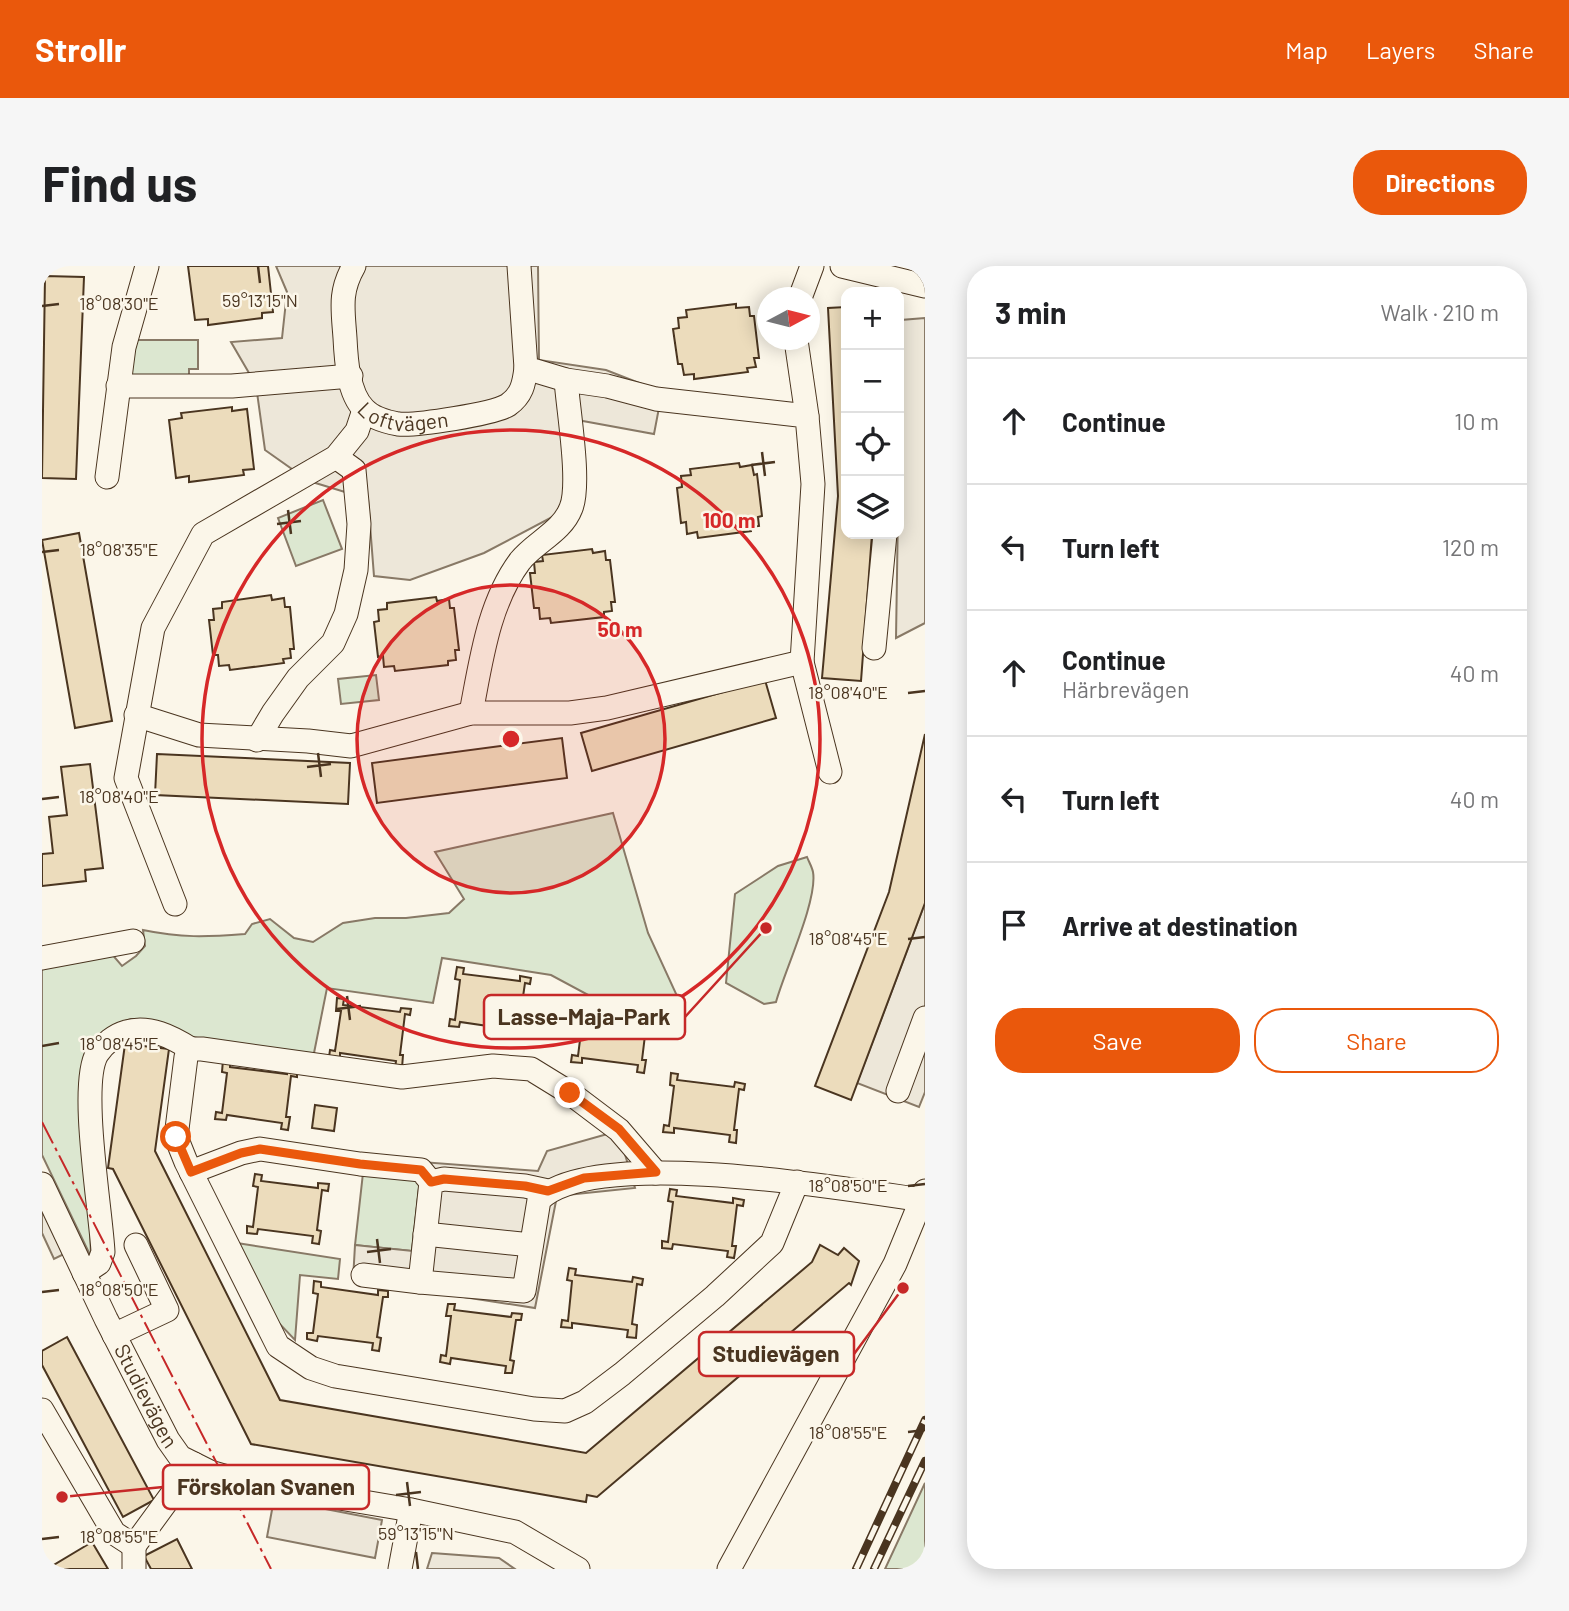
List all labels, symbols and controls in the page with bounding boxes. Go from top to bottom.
text: Strollr [35,29,127,69]
text: Map [1285,35,1328,64]
text: Layers [1366,35,1435,64]
text: Share [1473,35,1534,64]
button: Directions [1353,150,1527,215]
text: Find us [42,153,197,212]
north arrow [757,287,820,350]
map controls [841,287,904,539]
button: + [841,287,904,350]
text: 59°13'15"N [222,289,298,311]
text: 18°08'30"E [79,292,159,314]
text: 3 min [995,294,1066,330]
text: Walk · 210 m [1381,298,1499,326]
button: − [841,350,904,413]
street label: Loftvägen [353,396,450,435]
icon: ahead [995,402,1033,440]
text: Continue [1062,406,1166,437]
text: 10 m [1454,407,1499,435]
button: locate [841,413,904,476]
button: layers [841,476,904,539]
text: 100 m [702,507,756,532]
icon: left [995,528,1033,566]
text: Turn left [1062,532,1160,563]
text: 120 m [1442,533,1499,561]
text: 18°08'35"E [80,538,158,560]
text: 50 m [597,616,643,641]
text: Continue [1062,644,1166,675]
icon: ahead [995,654,1033,692]
text: 40 m [1450,659,1499,687]
text: Härbrevägen [1062,675,1189,703]
text: 18°08'40"E [808,681,888,703]
centre of rings [499,727,523,751]
icon: left [995,780,1033,818]
text: Turn left [1062,784,1160,815]
text: 18°08'40"E [79,785,159,807]
text: 40 m [1450,785,1499,813]
icon: arrive [995,906,1033,944]
text: Arrive at destination [1062,910,1298,941]
text: 18°08'45"E [808,927,888,949]
callout: Lasse-Maja-Park [484,995,685,1039]
text: Lasse-Maja-Park [498,1002,670,1030]
button: Save [995,1008,1240,1073]
button: Share [1254,1008,1499,1073]
text: 18°08'45"E [79,1032,159,1054]
route end [554,1077,585,1108]
route start [160,1121,191,1152]
text: 18°08'50"E [808,1174,888,1196]
text: 18°08'50"E [79,1278,159,1300]
callout: Studievägen [699,1332,854,1376]
street label: Studievägen [110,1339,184,1452]
text: Studievägen [712,1339,840,1367]
text: 18°08'55"E [809,1421,887,1443]
callout: Förskolan Svanen [163,1465,369,1509]
text: Förskolan Svanen [177,1472,355,1500]
text: 59°13'15"N [378,1522,454,1544]
text: 18°08'55"E [80,1525,158,1547]

